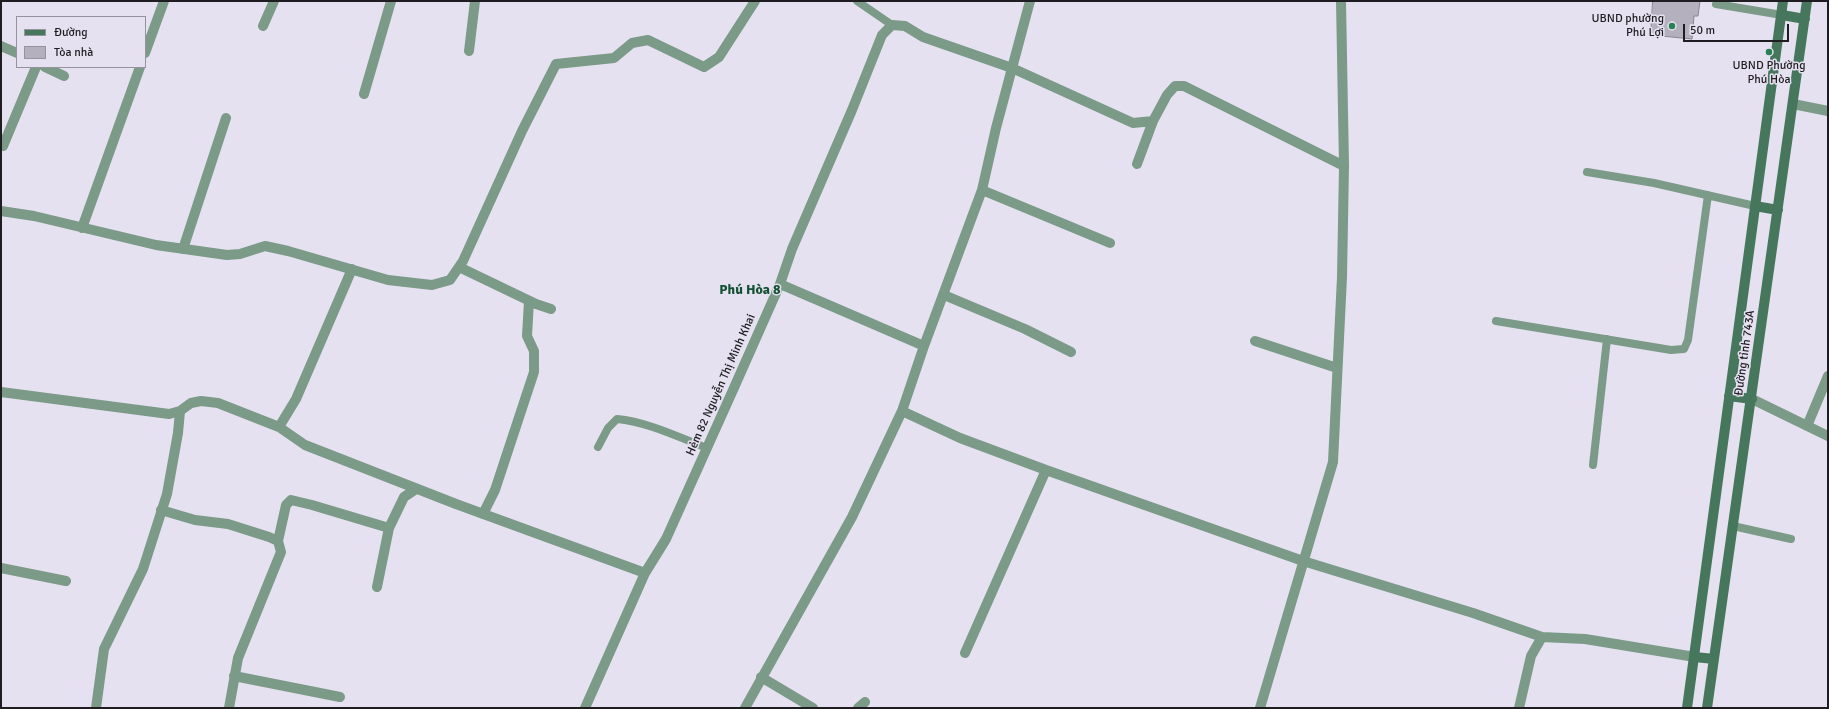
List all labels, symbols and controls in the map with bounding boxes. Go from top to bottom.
place label: UBND phường Phú Lợi [1592,12,1664,40]
legend [16,16,146,68]
scale bar [1685,16,1791,42]
marker: UBND phường Phú Lợi [1667,21,1677,31]
text: 50 m [1690,23,1715,38]
text: Đường [54,25,88,40]
text: Tòa nhà [54,45,93,60]
marker: UBND Phường Phú Hòa [1764,47,1774,57]
place label: UBND Phường Phú Hòa [1733,59,1805,87]
district label: Phú Hòa 8 [719,282,781,298]
street label: Đường tỉnh 743A [1732,309,1758,397]
street label: Hẻm 82 Nguyễn Thị Minh Khai [683,312,759,458]

